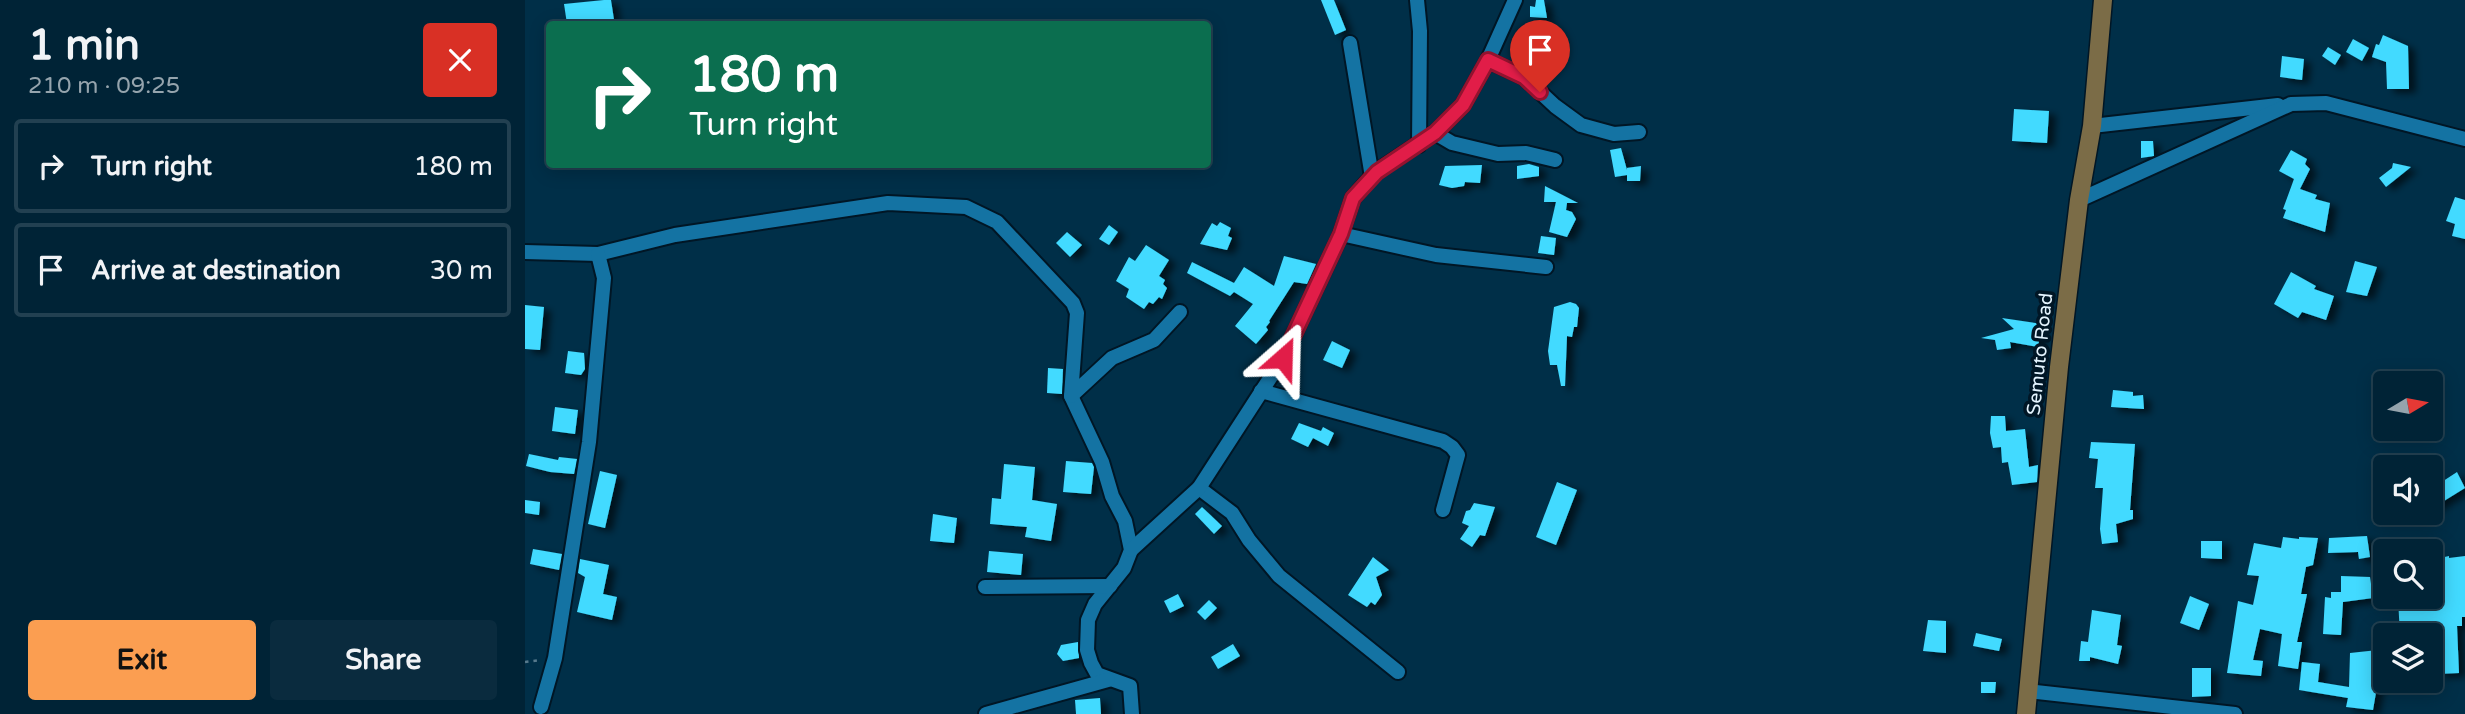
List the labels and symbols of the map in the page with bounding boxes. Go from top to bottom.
pin [1510,20,1570,92]
street label: Semuto Road [2023,292,2057,416]
position arrow [1246,321,1320,395]
north arrow [2373,371,2443,441]

